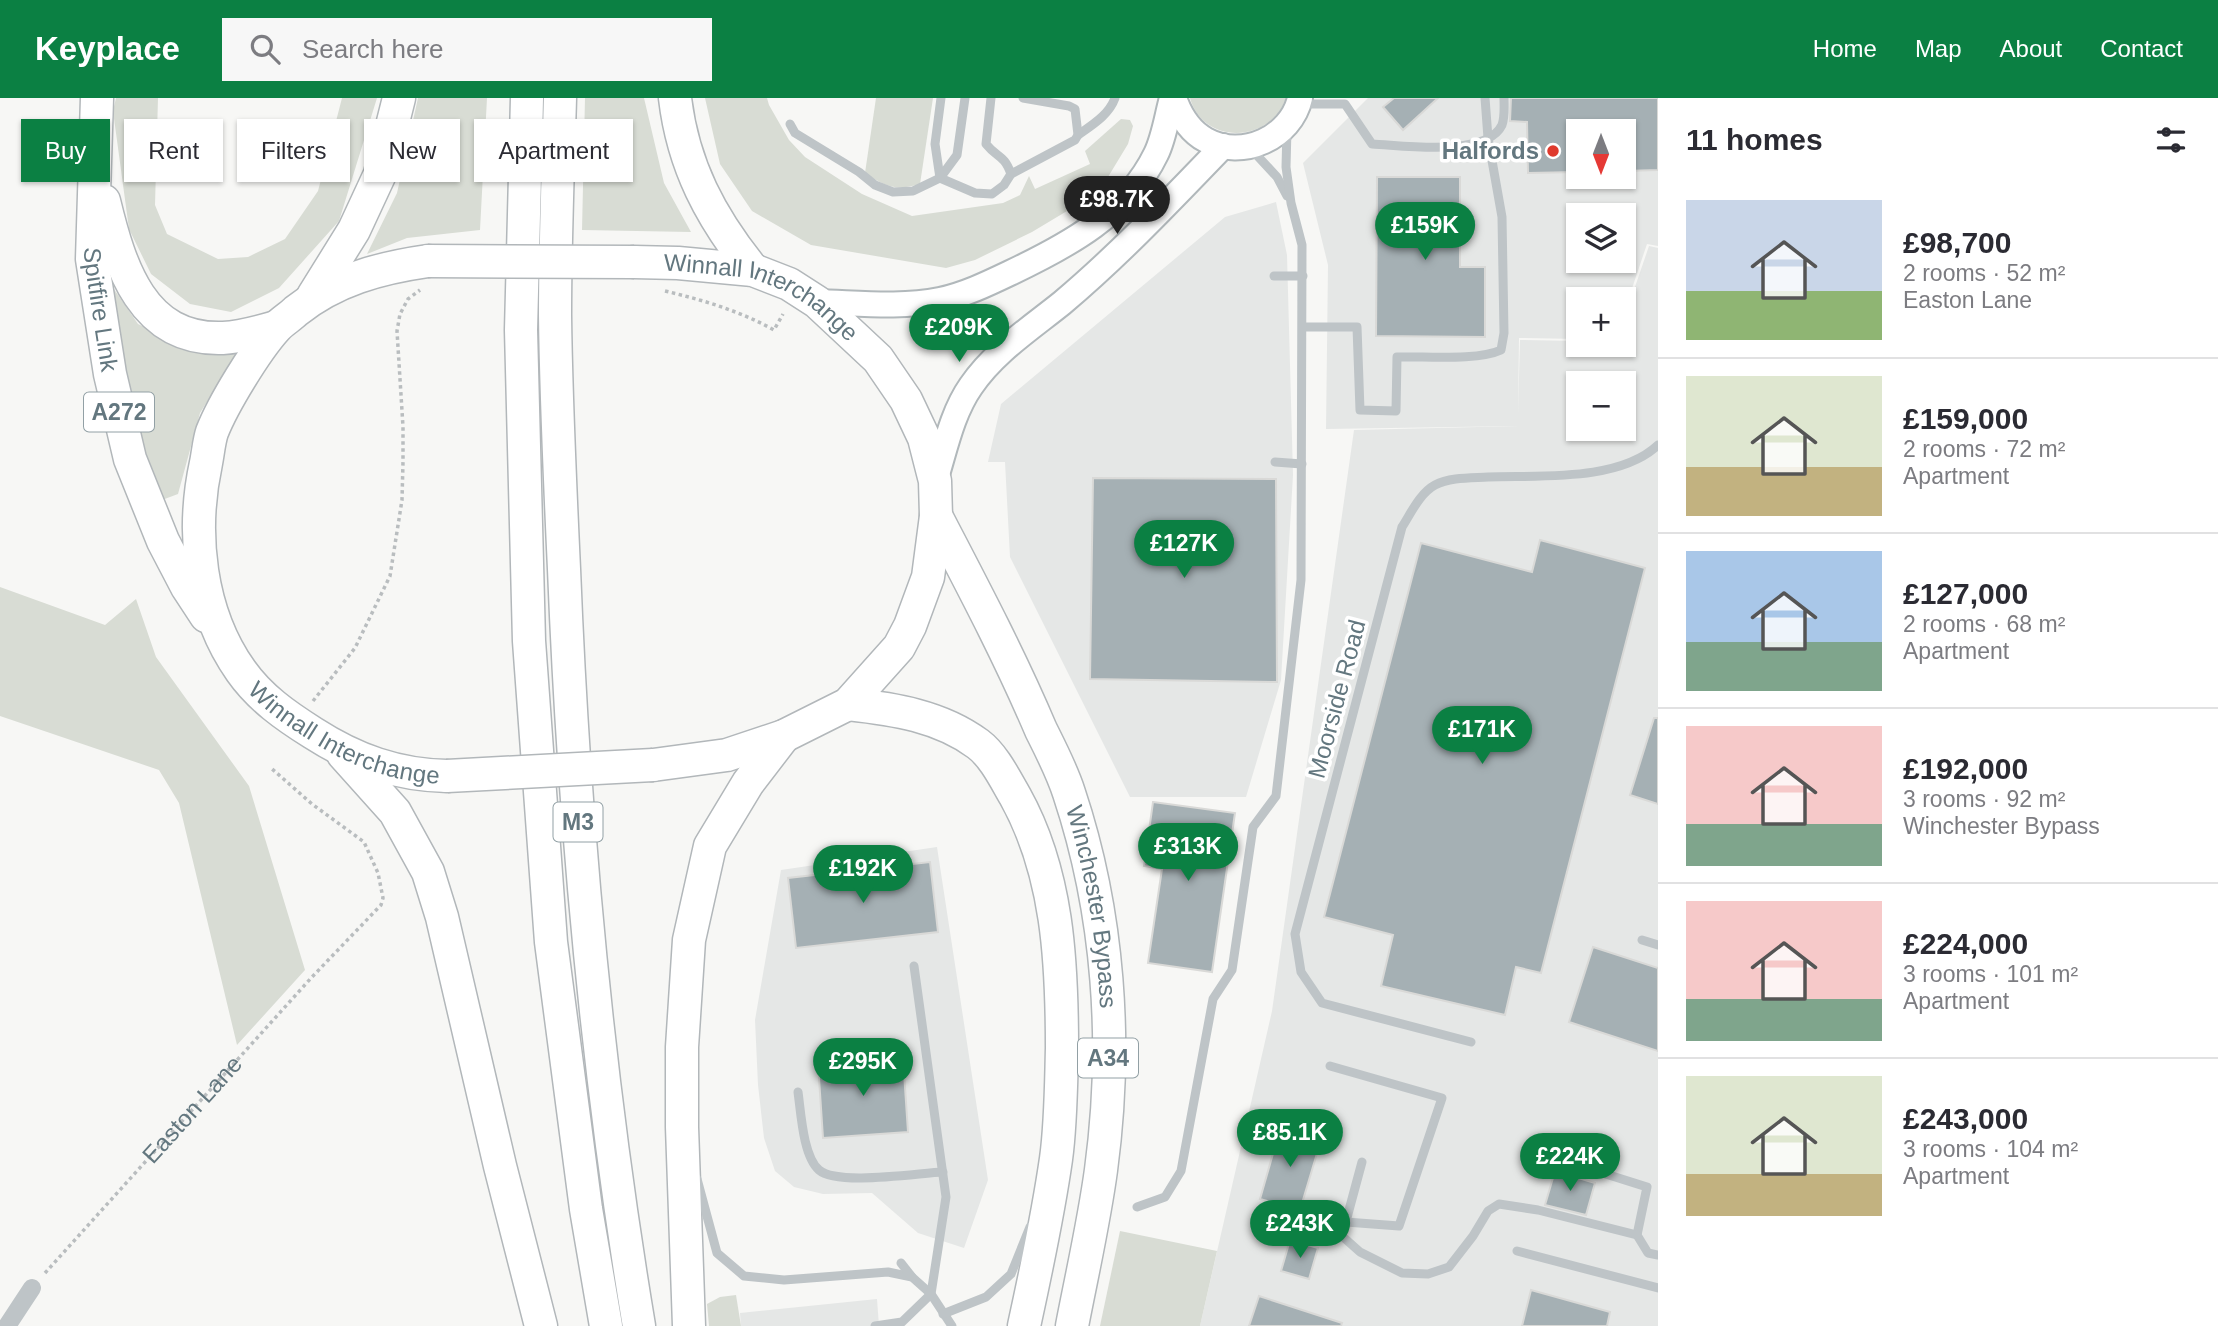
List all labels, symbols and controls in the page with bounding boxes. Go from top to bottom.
search box [222,18,712,81]
text: Keyplace [35,30,180,67]
icon: search [246,30,284,68]
text: Search here [302,34,444,64]
text: Home [1813,35,1877,62]
text: Map [1915,35,1962,62]
text: About [2000,35,2062,62]
text: Contact [2100,35,2183,62]
chip: Buy [21,119,110,182]
chip: Rent [124,119,223,182]
chip: Filters [237,119,350,182]
chip: New [364,119,460,182]
chip: Apartment [474,119,633,182]
north arrow [1566,119,1636,189]
map controls [1566,119,1636,441]
icon: filters [2152,121,2190,159]
text: 11 homes [1686,123,1823,156]
place label: Halfords [1442,137,1539,164]
marker: Halfords [1545,143,1561,159]
pin: £98.7K [1060,176,1174,236]
text: £98.7K [1080,186,1154,212]
pin: £159K [1376,202,1474,262]
button: layers [1566,203,1636,273]
text: £159K [1391,212,1459,238]
text: £98,700 [1903,226,2011,259]
icon: home [1742,228,1826,312]
street label: Spitfire Link [79,247,124,374]
street label: Winnall Interchange [664,249,864,346]
text: 2 rooms · 52 m² [1903,260,2065,286]
button: + [1566,287,1636,357]
text: Easton Lane [1903,287,2032,313]
pin: £209K [910,304,1008,364]
text: £209K [925,314,993,340]
button: − [1566,371,1636,441]
road number: A272 [84,392,154,432]
text: £159,000 [1903,402,2028,435]
icon: home [1742,404,1826,488]
text: 2 rooms · 72 m² [1903,436,2065,462]
text: Apartment [1903,463,2009,489]
pin: £127K [1135,520,1233,580]
text: £127K [1150,530,1218,556]
text: £127,000 [1903,577,2028,610]
icon: home [1742,579,1826,663]
text: 2 rooms · 68 m² [1903,611,2065,637]
street label: Moorside Road [1302,617,1371,781]
text: Apartment [1903,638,2009,664]
street label: Winnall Interchange [243,676,441,789]
pin: £171K [1433,706,1531,766]
text: £171K [1448,716,1516,742]
text: £192,000 [1903,752,2028,785]
icon: home [1742,754,1826,838]
text: 3 rooms · 92 m² [1903,786,2065,812]
road number: M3 [554,802,602,842]
street label: Winchester Bypass [1061,802,1122,1009]
text: Winchester Bypass [1903,813,2100,839]
pin: £313K [1139,824,1237,883]
text: £313K [1154,833,1222,859]
pin: £192K [814,846,912,905]
text: £192K [829,855,897,881]
text: £224,000 [1903,927,2028,960]
icon: home [1742,929,1826,1013]
text: 3 rooms · 101 m² [1903,961,2078,987]
text: Apartment [1903,988,2009,1014]
pin: £295K [814,1038,912,1098]
road number: A34 [1078,1038,1138,1077]
text: £295K [829,1048,897,1074]
street label: Easton Lane [137,1050,247,1168]
text: £243,000 [1903,1102,2028,1135]
icon: home [1742,1104,1826,1188]
pin: £85.1K [1233,1110,1347,1169]
text: £85.1K [1253,1119,1327,1145]
pin: £224K [1521,1134,1619,1193]
text: 3 rooms · 104 m² [1903,1136,2078,1162]
text: £224K [1536,1143,1604,1169]
text: Apartment [1903,1163,2009,1189]
pin: £243K [1251,1200,1349,1260]
text: £243K [1266,1210,1334,1236]

